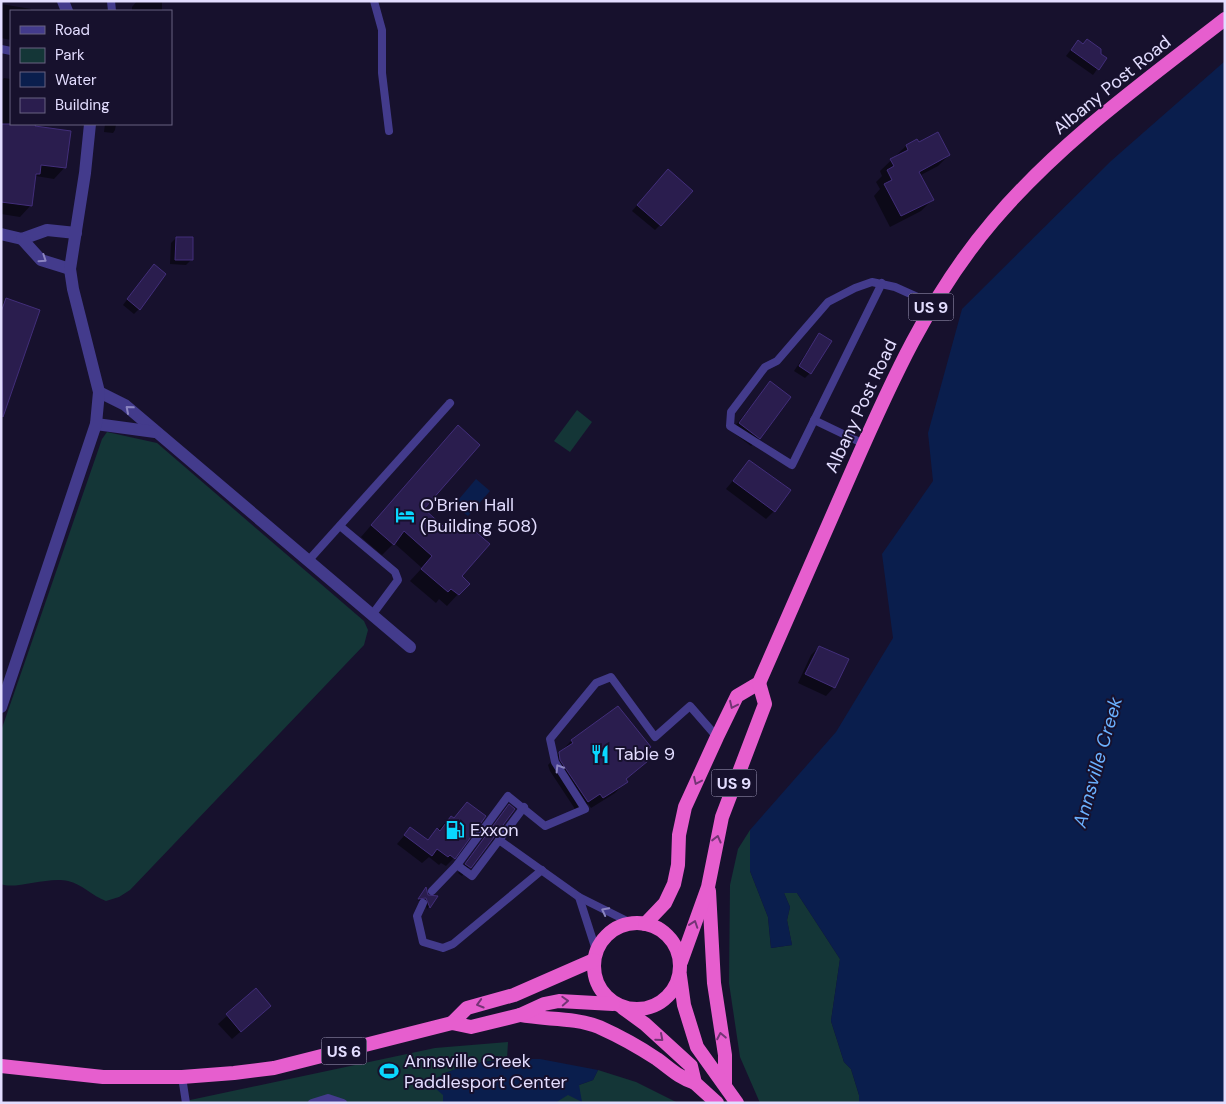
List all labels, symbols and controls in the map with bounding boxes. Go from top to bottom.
legend [10,10,172,125]
text: Road [55,20,90,40]
street label: Albany Post Road [1048,30,1176,140]
text: Park [55,45,85,65]
text: Water [55,70,97,90]
text: Building [55,95,110,115]
one-way arrow [37,253,47,262]
road number: US 9 [908,294,954,320]
street label: Albany Post Road [820,335,902,477]
one-way arrow [126,405,135,414]
place label: O'Brien Hall (Building 508) [420,493,537,538]
hotel icon: O'Brien Hall (Building 508) [394,504,416,526]
water label: Annsville Creek [1067,694,1128,831]
one-way arrow [728,700,739,709]
place label: Table 9 [615,742,675,766]
restaurant icon: Table 9 [589,743,611,765]
one-way arrow [555,765,565,774]
road number: US 9 [712,770,756,796]
one-way arrow [693,776,703,785]
place label: Exxon [470,818,519,842]
fuel station icon: Exxon [444,819,466,841]
one-way arrow [711,836,721,844]
one-way arrow [601,907,610,917]
one-way arrow [689,921,699,929]
one-way arrow [562,996,570,1007]
one-way arrow [477,999,485,1009]
one-way arrow [655,1032,664,1041]
one-way arrow [717,1032,727,1040]
road number: US 6 [322,1038,366,1064]
place label: Annsville Creek Paddlesport Center [404,1049,568,1094]
sports icon: Annsville Creek Paddlesport Center [378,1060,400,1082]

